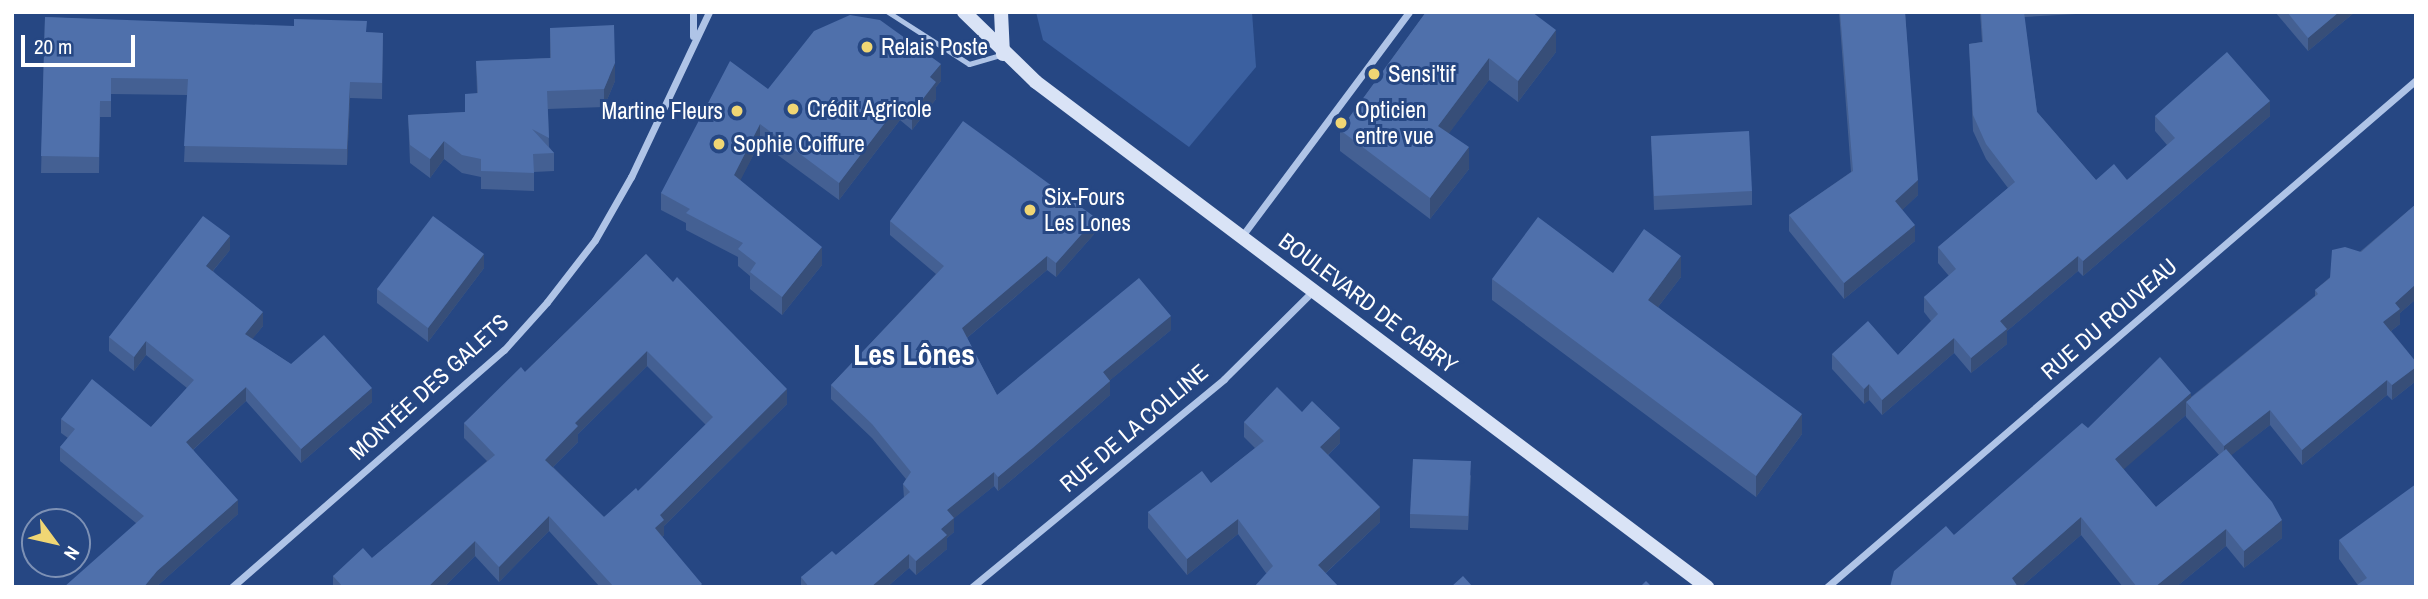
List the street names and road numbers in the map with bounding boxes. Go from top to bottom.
street label: BOULEVARD DE CABRY [1273,227,1463,379]
street label: RUE DU ROUVEAU [2035,253,2183,385]
street label: MONTÉE DES GALETS [344,308,514,466]
street label: RUE DE LA COLLINE [1054,358,1214,498]

